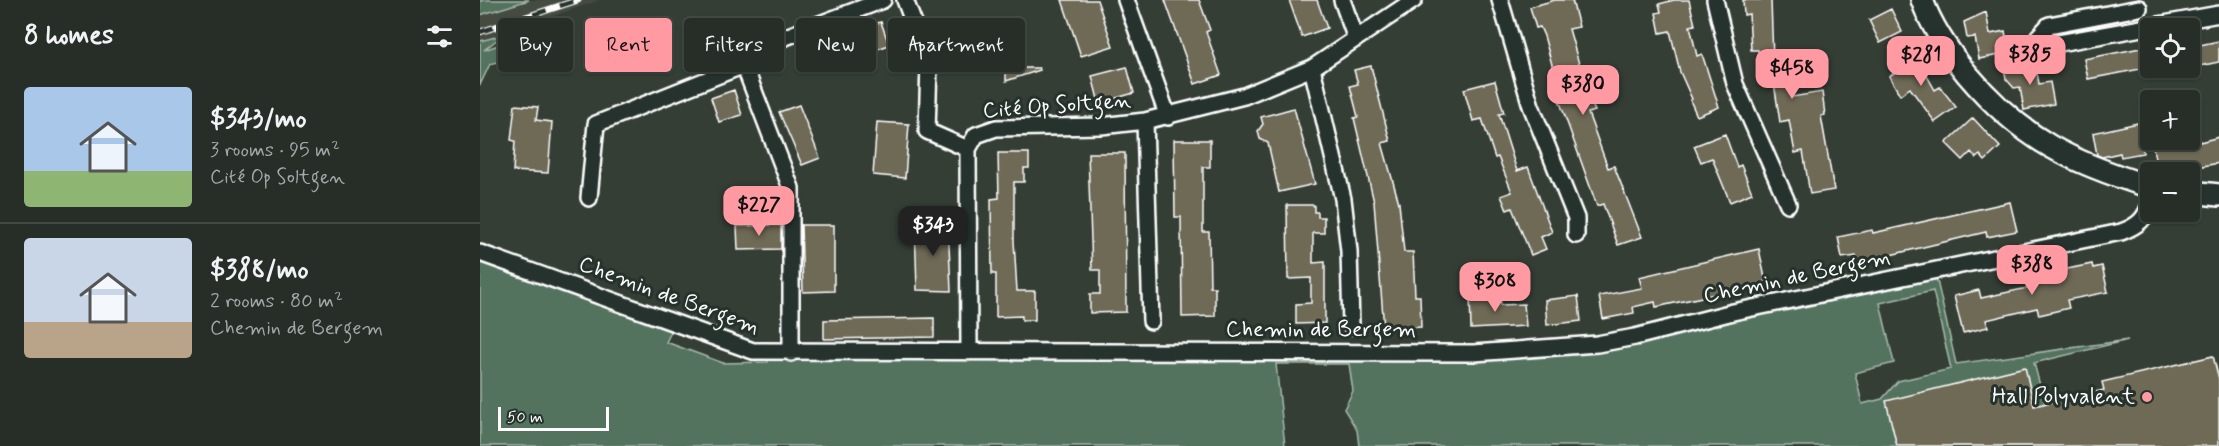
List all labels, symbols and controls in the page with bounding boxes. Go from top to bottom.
chip: Buy [498,18,573,72]
chip: Rent [585,18,672,72]
chip: Filters [684,18,784,72]
chip: New [796,18,876,72]
chip: Apartment [888,18,1025,72]
map controls [2140,18,2200,222]
button: locate [2140,18,2200,78]
text: 8 homes [24,19,114,53]
icon: filters [423,20,456,53]
pin: $385 [1994,35,2066,86]
pin: $281 [1885,36,1957,87]
text: $385 [2009,41,2051,68]
text: $281 [1901,42,1941,69]
pin: $458 [1756,49,1828,100]
text: $458 [1770,55,1814,82]
pin: $380 [1547,65,1619,116]
text: $380 [1561,71,1605,98]
street label: Cité Op Soltgen [982,87,1132,128]
button: + [2140,90,2200,150]
text: $343/mo [210,103,307,137]
icon: home [72,111,144,183]
text: 3 rooms · 95 m² [210,137,340,164]
button: − [2140,162,2200,222]
text: Cité Op Soltgen [210,164,345,191]
pin: $227 [723,186,795,237]
text: $227 [737,192,781,219]
pin: $343 [897,206,969,257]
text: $343 [912,212,954,239]
street label: Chemin de Bergem [1701,244,1894,313]
pin: $388 [1996,245,2068,296]
street label: Chemin de Bergem [574,250,763,345]
text: $388 [2011,251,2053,278]
text: $388/mo [210,254,309,288]
icon: home [72,262,144,334]
pin: $308 [1459,262,1531,313]
text: $308 [1473,268,1517,295]
text: 2 rooms · 80 m² [210,288,343,315]
text: Chemin de Bergem [210,315,383,342]
street label: Chemin de Bergem [1226,316,1416,347]
place label: Hall Polyvalent [1992,383,2135,411]
marker: Hall Polyvalent [2140,390,2154,404]
scale bar [498,404,609,432]
text: 50 m [507,407,543,428]

